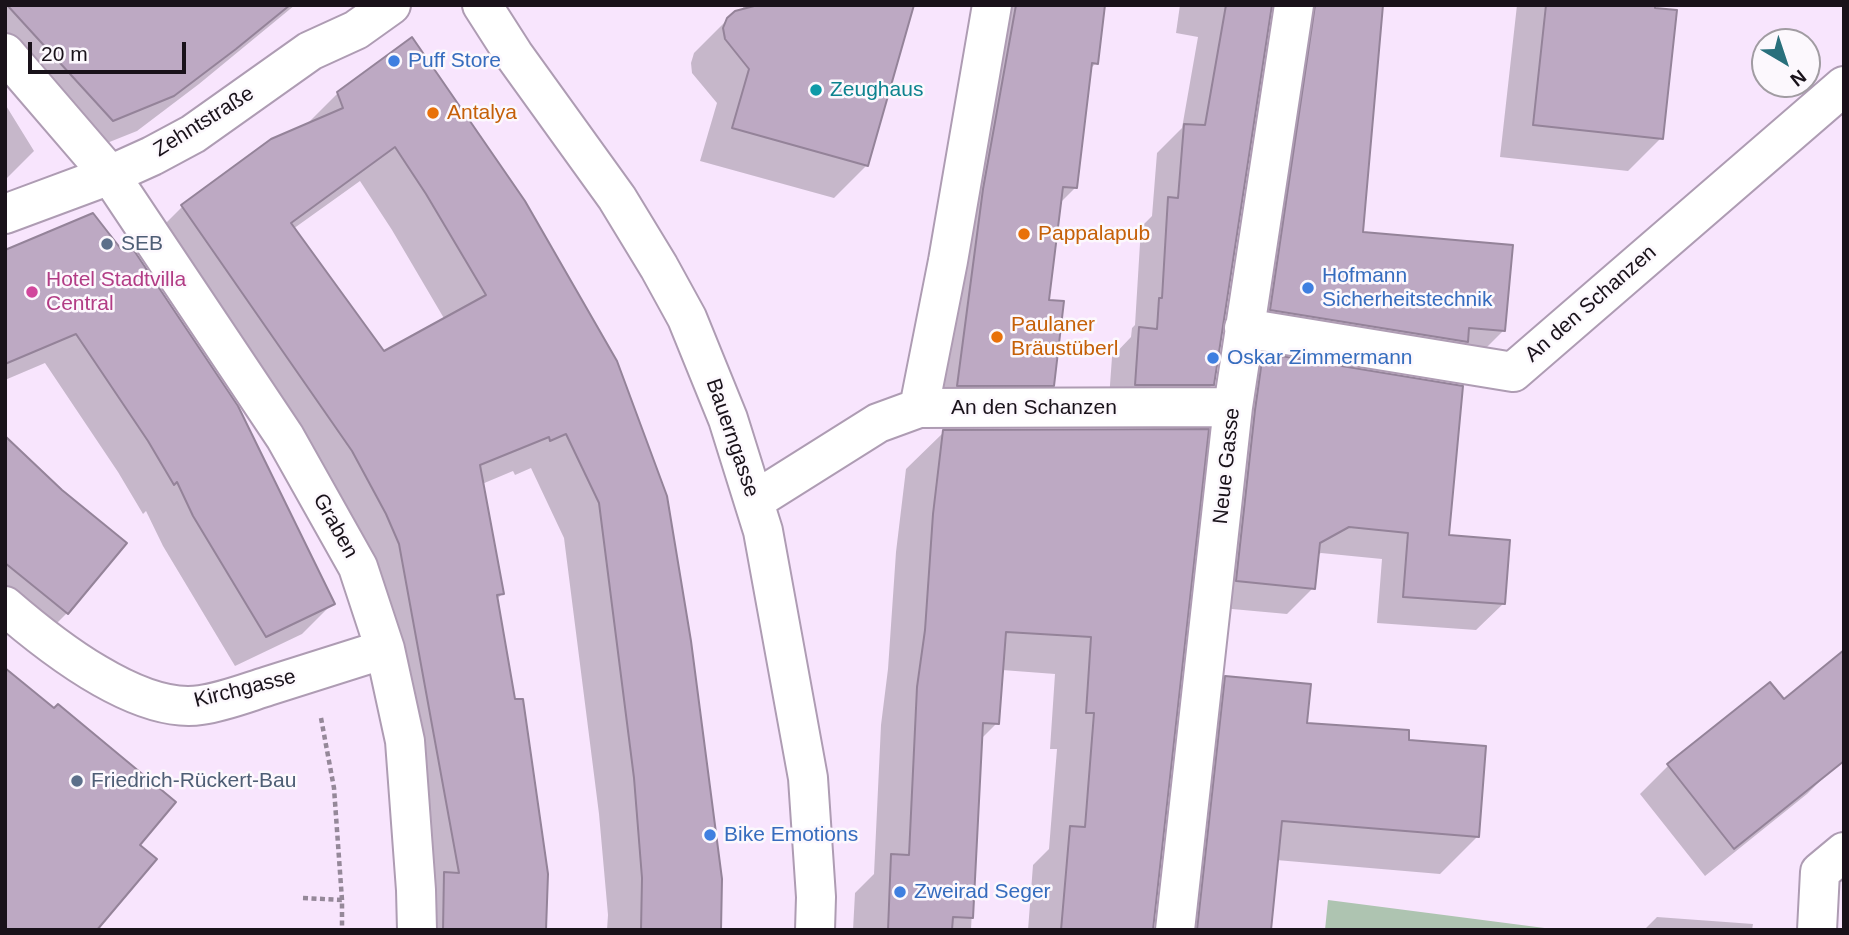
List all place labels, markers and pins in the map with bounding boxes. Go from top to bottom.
place label: Puff Store [408,48,501,74]
marker: Puff Store [386,53,402,69]
place label: Zeughaus [830,77,923,103]
marker: Zeughaus [808,82,824,98]
place label: Antalya [447,100,517,126]
marker: Antalya [425,105,441,121]
place label: Pappalapub [1038,221,1150,247]
marker: Pappalapub [1016,226,1032,242]
place label: SEB [121,231,163,257]
marker: SEB [99,236,115,252]
place label: Hofmann Sicherheitstechnik [1322,263,1492,313]
place label: Hotel Stadtvilla Central [46,267,186,317]
marker: Hofmann Sicherheitstechnik [1300,280,1316,296]
marker: Hotel Stadtvilla Central [24,284,40,300]
place label: Paulaner Bräustüberl [1011,312,1118,362]
marker: Paulaner Bräustüberl [989,329,1005,345]
place label: Oskar Zimmermann [1227,345,1413,371]
marker: Oskar Zimmermann [1205,350,1221,366]
place label: Friedrich-Rückert-Bau [91,768,296,794]
marker: Friedrich-Rückert-Bau [69,773,85,789]
place label: Bike Emotions [724,822,858,848]
marker: Bike Emotions [702,827,718,843]
place label: Zweirad Seger [914,879,1051,905]
marker: Zweirad Seger [892,884,908,900]

